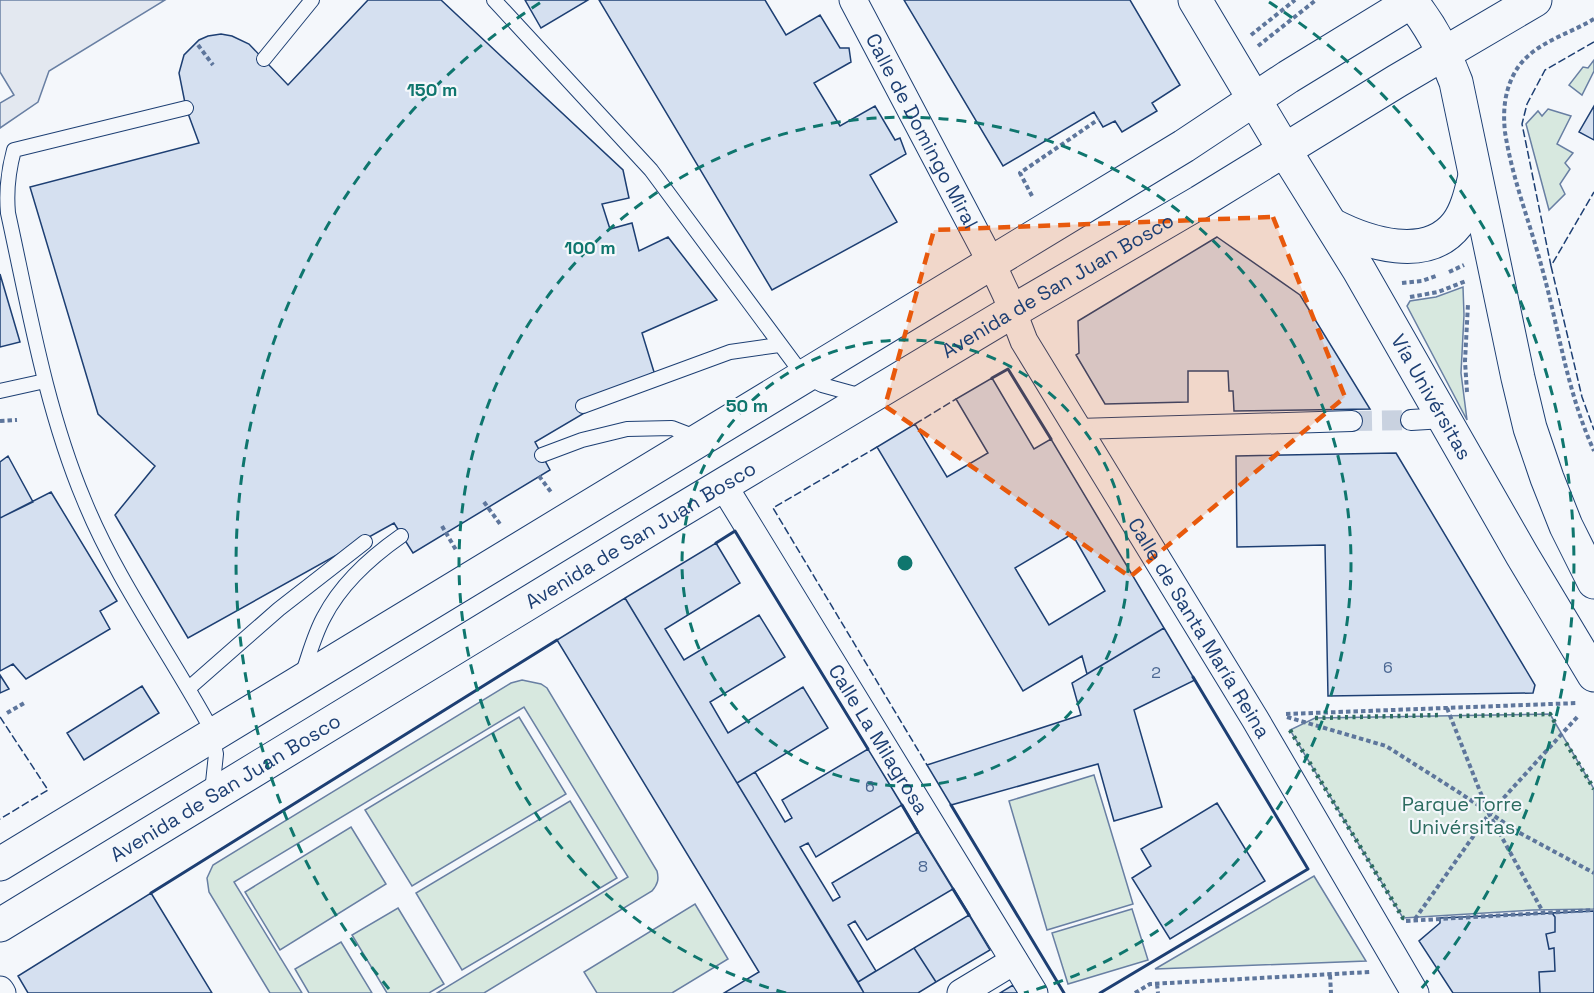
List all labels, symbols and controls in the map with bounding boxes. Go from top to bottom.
street label: Calle de Domingo Miral [860,29,984,233]
text: 150 m [407,78,457,101]
street label: Avenida de San Juan Bosco [937,207,1179,364]
text: 100 m [564,236,616,259]
street label: Vía Univérsitas [1385,329,1478,464]
text: 50 m [726,394,768,417]
street label: Avenida de San Juan Bosco [520,455,761,615]
street label: Calle de Santa María Reina [1122,513,1276,743]
centre of rings [895,553,915,573]
house number: 6 [1383,657,1393,678]
street label: Calle La Milagrosa [823,659,934,819]
house number: 2 [1151,662,1161,683]
street label: Avenida de San Juan Bosco [105,707,345,868]
house number: 6 [865,776,875,797]
park label: Parque Torre Univérsitas [1402,791,1522,840]
house number: 8 [918,856,928,877]

